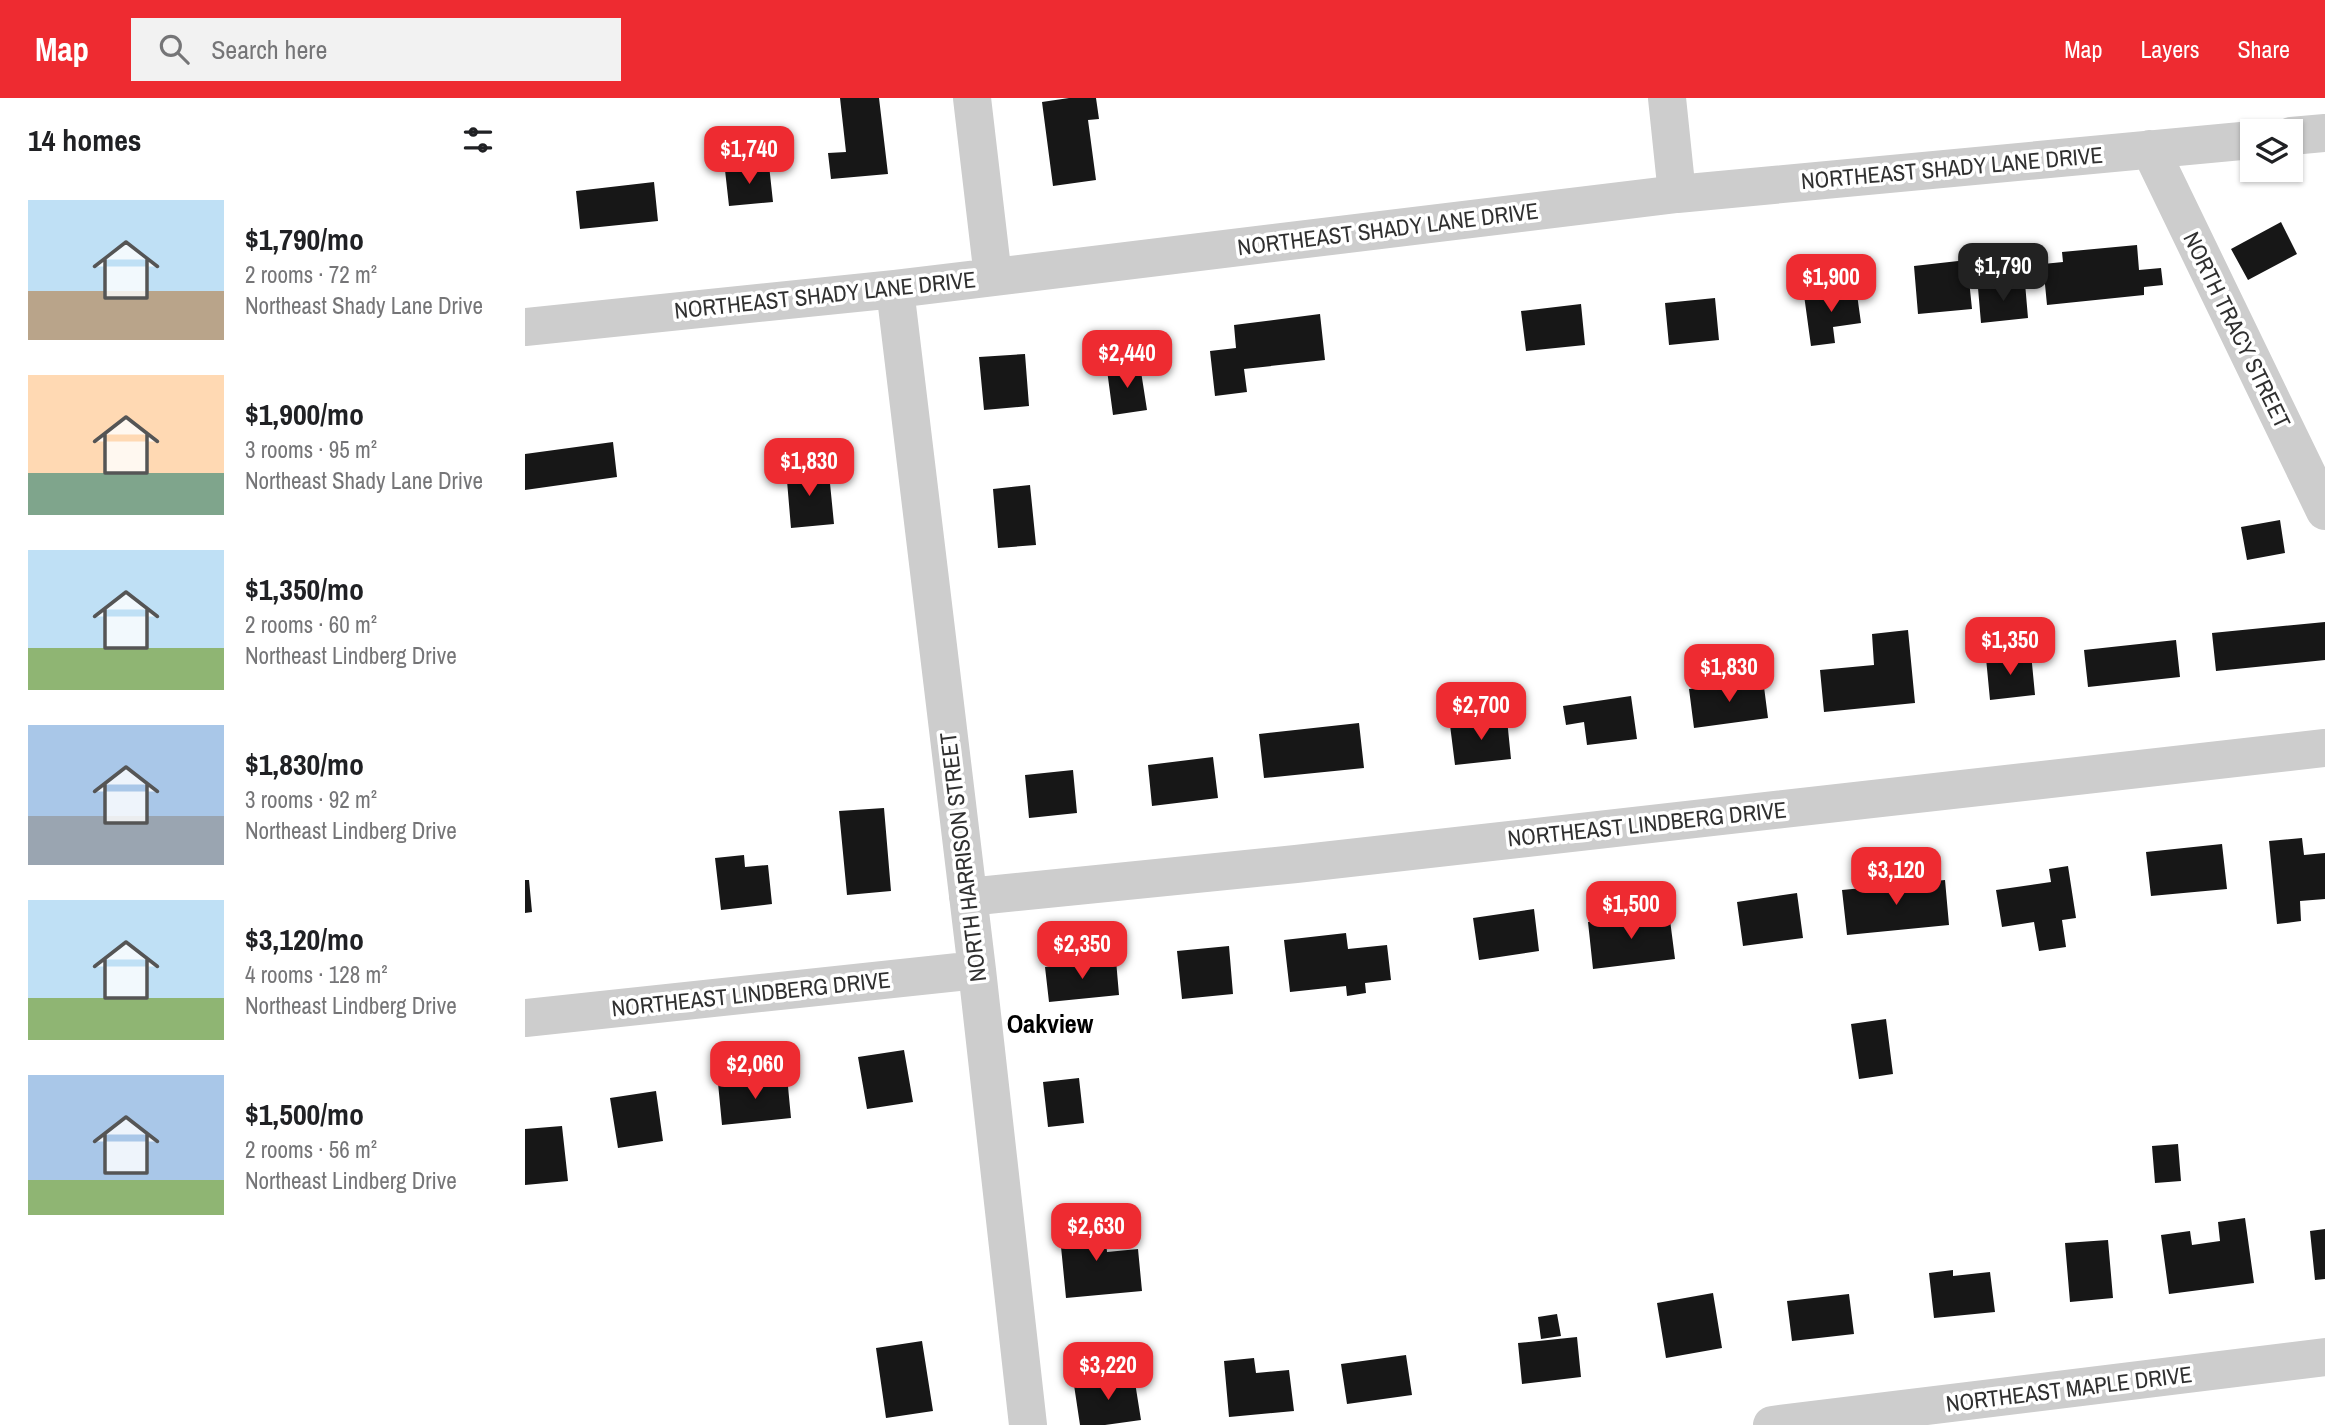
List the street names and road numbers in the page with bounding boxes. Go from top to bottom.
street label: NORTHEAST SHADY LANE DRIVE [1800,139,2104,196]
street label: NORTHEAST SHADY LANE DRIVE [1236,195,1540,262]
street label: NORTH TRACY STREET [2176,226,2299,434]
street label: NORTHEAST SHADY LANE DRIVE [673,263,977,326]
street label: NORTH HARRISON STREET [932,730,993,984]
street label: NORTHEAST LINDBERG DRIVE [1506,793,1788,854]
street label: NORTHEAST LINDBERG DRIVE [610,963,892,1024]
street label: NORTHEAST MAPLE DRIVE [1944,1358,2194,1419]

